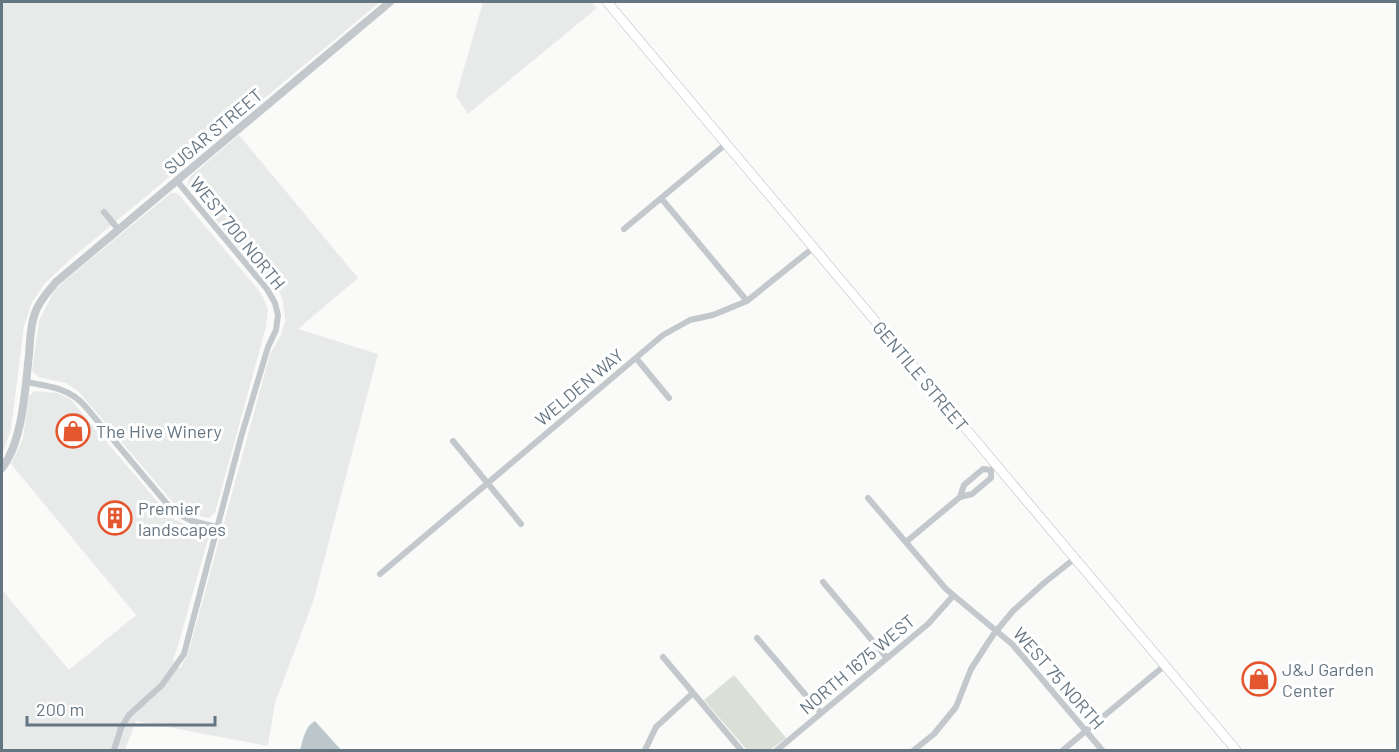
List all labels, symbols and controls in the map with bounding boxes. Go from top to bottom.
street label: SUGAR STREET [159,83,267,179]
street label: WEST 700 NORTH [186,172,290,294]
street label: GENTILE STREET [869,316,973,436]
street label: WELDEN WAY [530,344,628,430]
shop icon: The Hive Winery [55,413,91,449]
place label: The Hive Winery [96,420,222,442]
place label: Premier landscapes [138,497,226,540]
building icon: Premier landscapes [97,500,133,536]
street label: NORTH 1675 WEST [795,609,919,719]
street label: WEST 75 NORTH [1009,622,1109,734]
place label: J&J Garden Center [1282,658,1374,701]
shop icon: J&J Garden Center [1241,661,1277,697]
scale bar [27,689,214,727]
text: 200 m [36,698,84,720]

